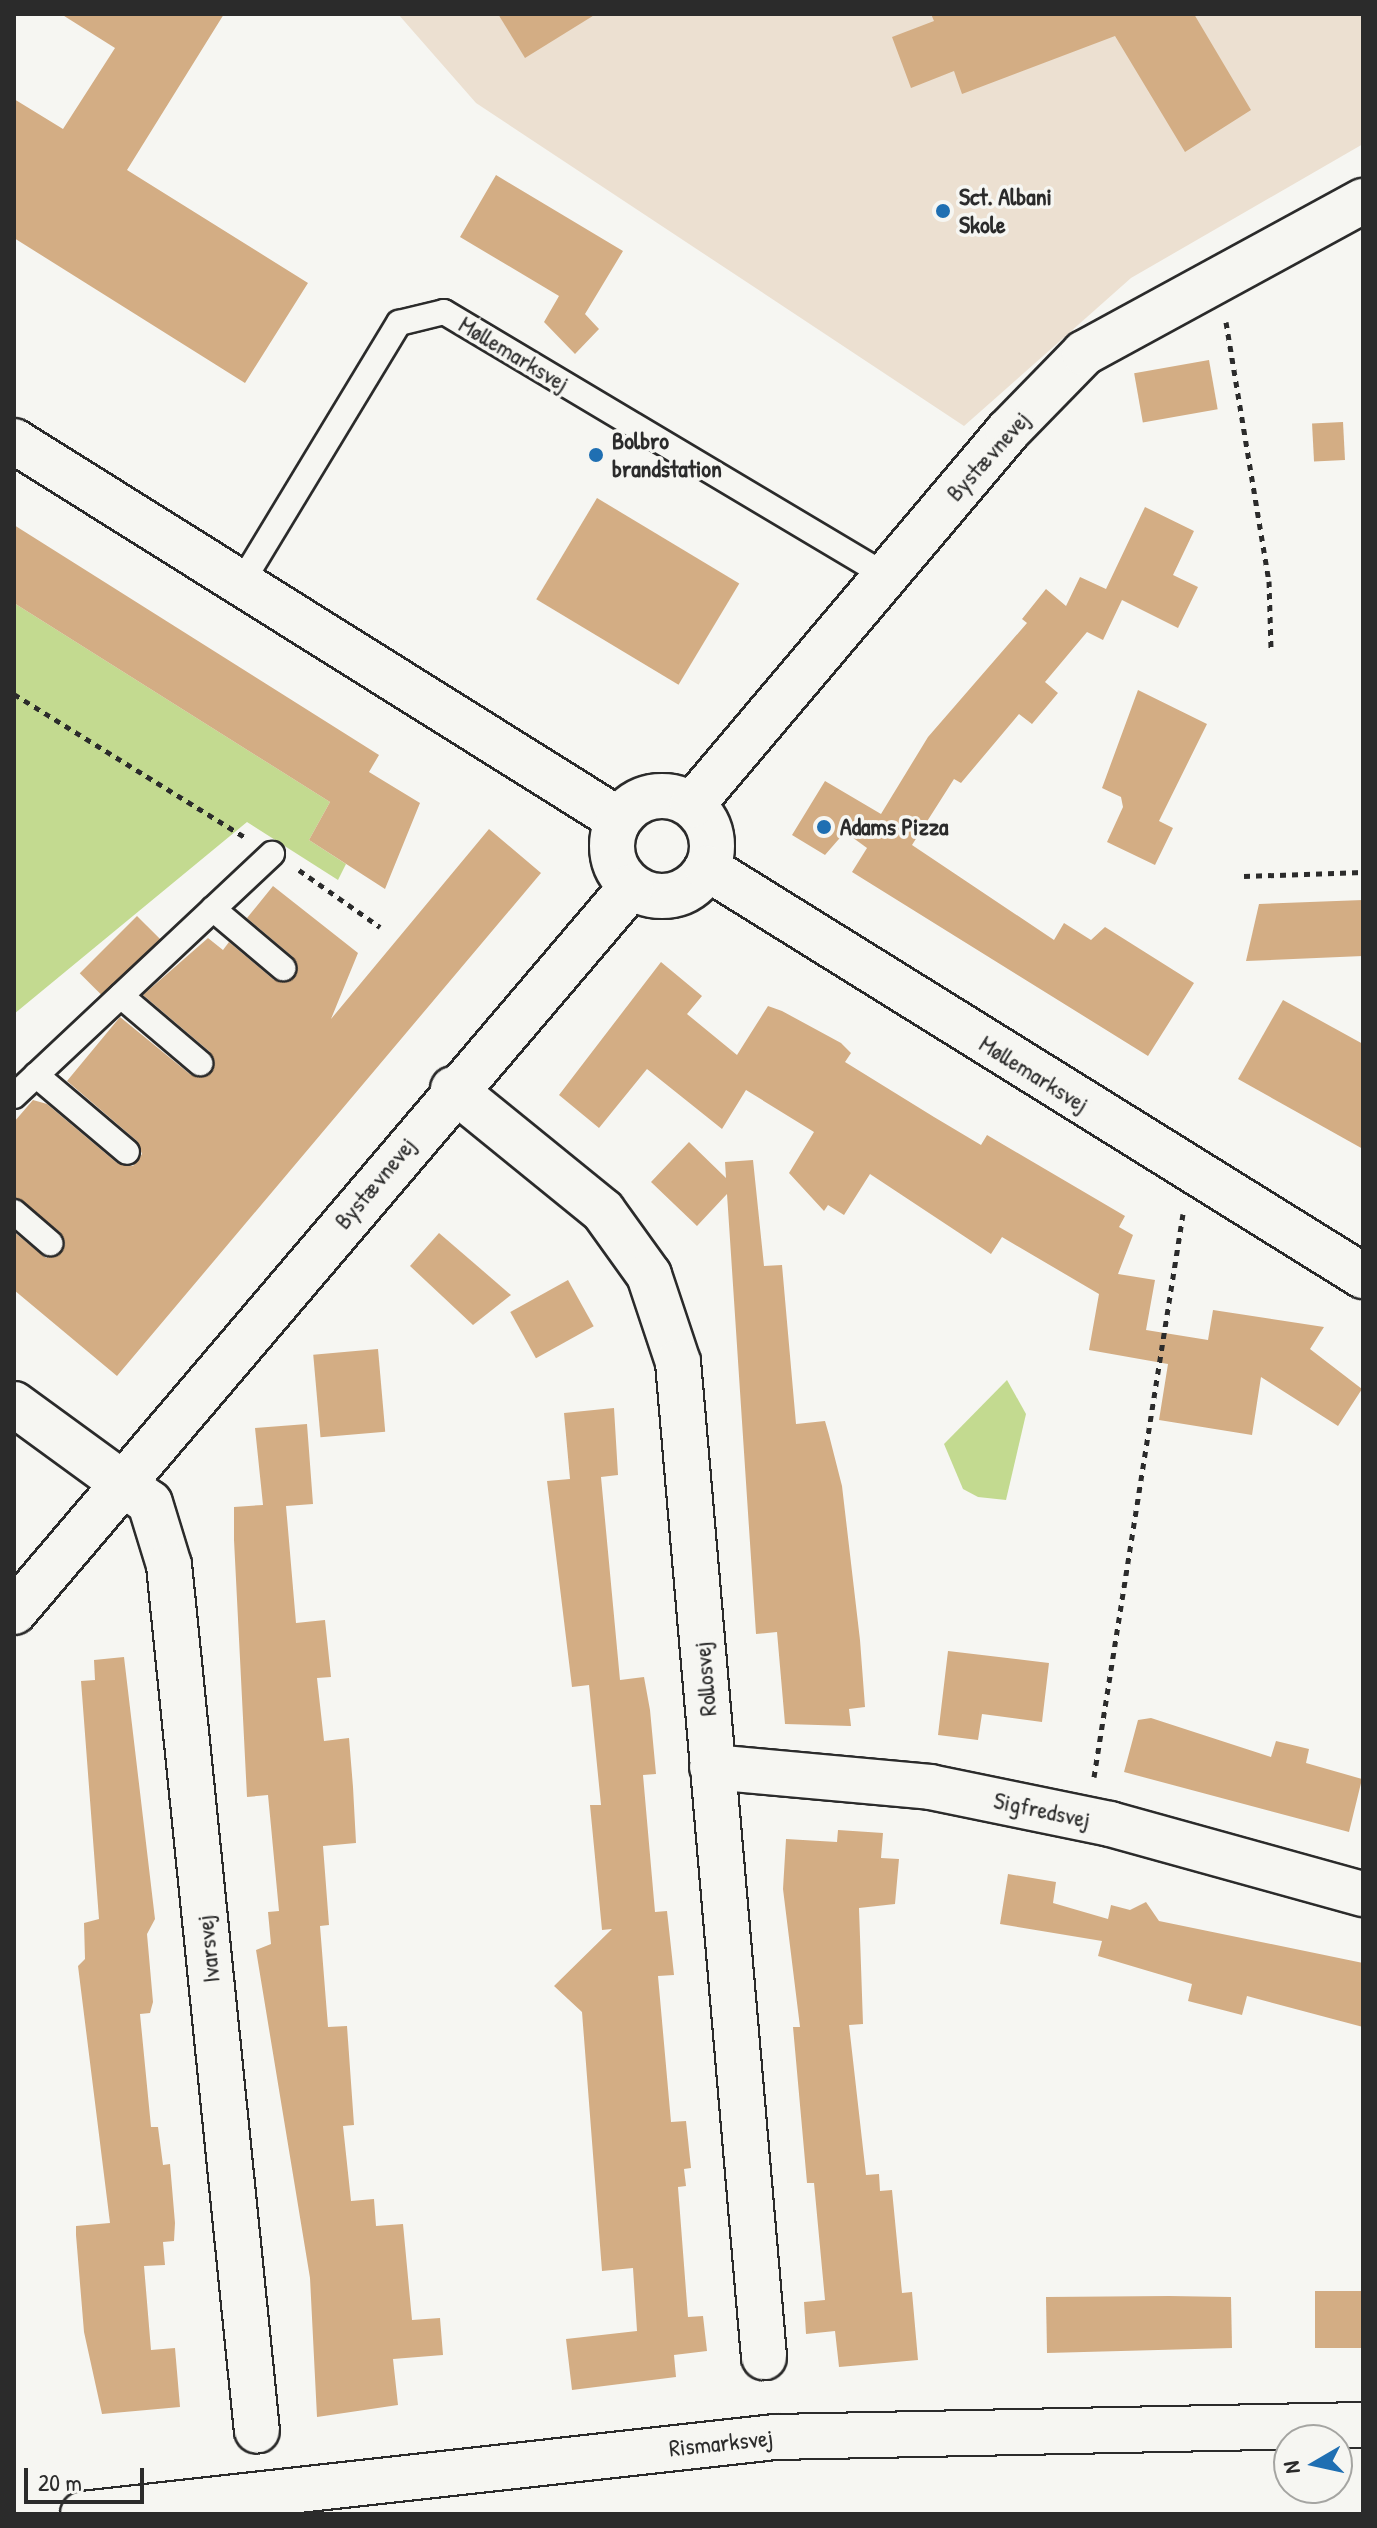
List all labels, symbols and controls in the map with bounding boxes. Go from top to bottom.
place label: Sct. Albani Skole [959,183,1052,239]
marker: Sct. Albani Skole [934,202,952,220]
street label: Møllemarksvej [454,310,574,398]
street label: Bystævnevej [940,405,1036,507]
place label: Bolbro brandstation [612,427,722,483]
marker: Bolbro brandstation [587,446,605,464]
place label: Adams Pizza [840,813,948,841]
marker: Adams Pizza [815,818,833,836]
street label: Møllemarksvej [974,1029,1094,1119]
street label: Bystævnevej [328,1131,422,1235]
street label: Rollosvej [687,1641,723,1717]
street label: Sigfredsvej [991,1786,1093,1834]
street label: Ivarsvej [190,1914,226,1984]
street label: Rismarksvej [668,2423,774,2463]
north arrow [1273,2424,1353,2504]
scale bar [28,2452,148,2502]
text: N [1276,2459,1307,2476]
text: 20 m [38,2466,82,2498]

